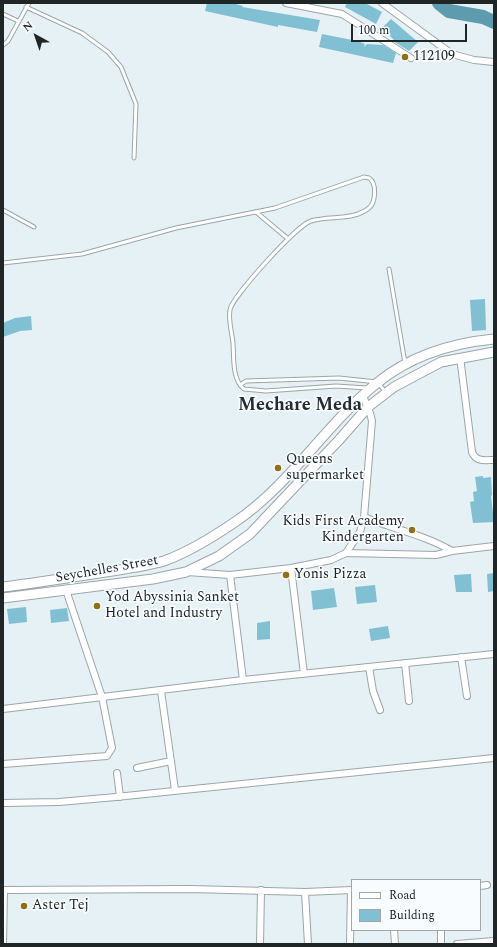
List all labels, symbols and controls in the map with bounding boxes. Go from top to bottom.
north arrow [16,16,56,56]
scale bar [353,16,469,42]
text: N [19,17,37,36]
text: 100 m [358,21,389,40]
place label: 112109 [413,49,455,65]
marker: 112109 [400,52,410,62]
district label: Mechare Meda [238,395,362,417]
place label: Queens supermarket [286,452,364,484]
marker: Queens supermarket [273,463,283,473]
place label: Kids First Academy Kindergarten [283,514,404,546]
marker: Kids First Academy Kindergarten [407,525,417,535]
street label: Seychelles Street [54,553,160,587]
place label: Yonis Pizza [294,567,366,583]
marker: Yonis Pizza [281,570,291,580]
place label: Yod Abyssinia Sanket Hotel and Industry [105,590,239,622]
marker: Yod Abyssinia Sanket Hotel and Industry [92,601,102,611]
legend [351,879,481,931]
text: Road [389,886,416,905]
place label: Aster Tej [32,898,89,914]
marker: Aster Tej [19,901,29,911]
text: Building [389,906,435,925]

